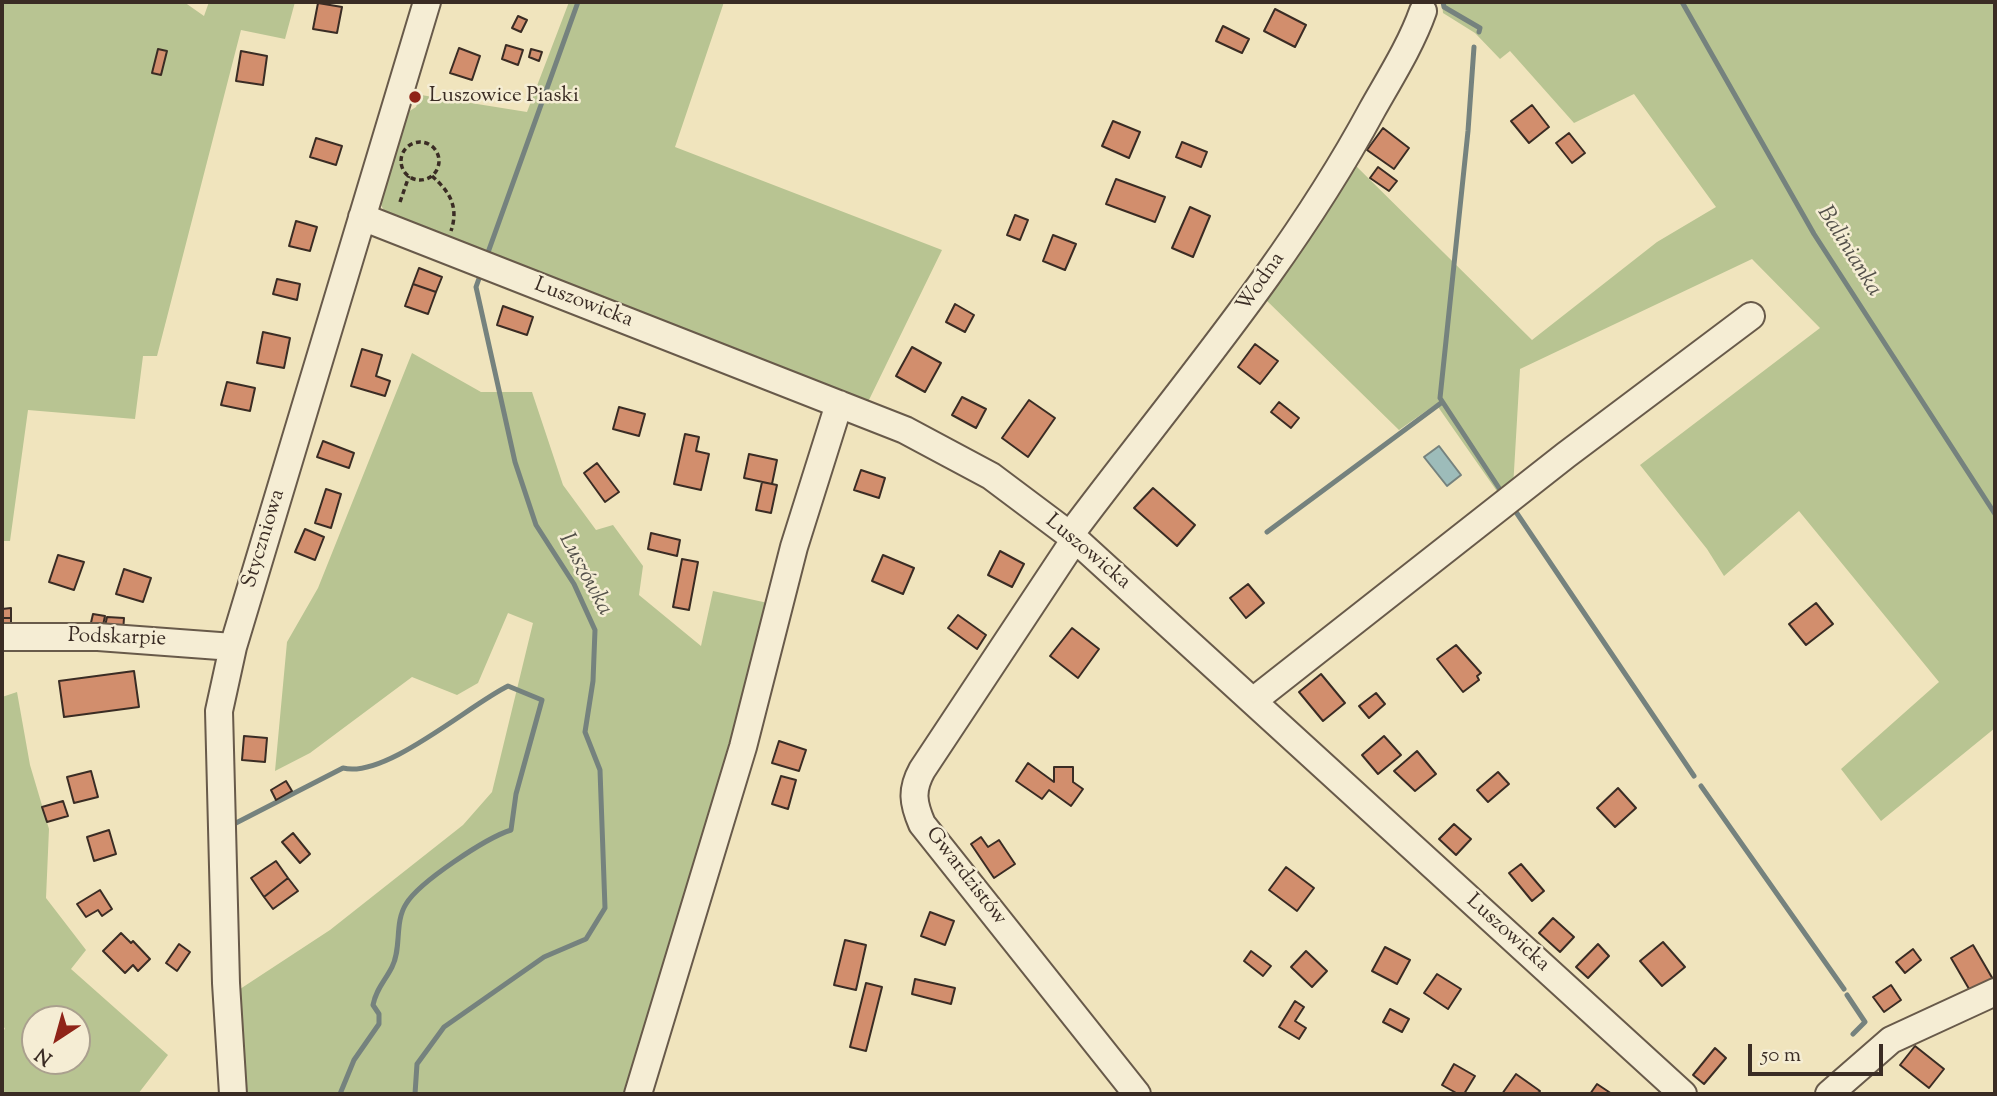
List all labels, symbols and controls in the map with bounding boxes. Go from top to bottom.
place label: Luszowice Piaski [429,84,579,110]
marker: Luszowice Piaski [407,89,423,105]
water label: Balinianka [1809,202,1887,302]
street label: Wodna [1233,248,1291,318]
street label: Luszowicka [530,274,636,334]
street label: Styczniowa [238,487,292,591]
street label: Luszowicka [1039,510,1135,596]
water label: Luszówka [551,529,617,621]
street label: Podskarpie [67,625,167,653]
street label: Gwardzistów [919,823,1011,931]
street label: Luszowicka [1460,890,1554,978]
north arrow [21,1005,91,1075]
scale bar [1752,1030,1887,1074]
text: N [30,1040,59,1071]
text: 50 m [1761,1041,1801,1071]

